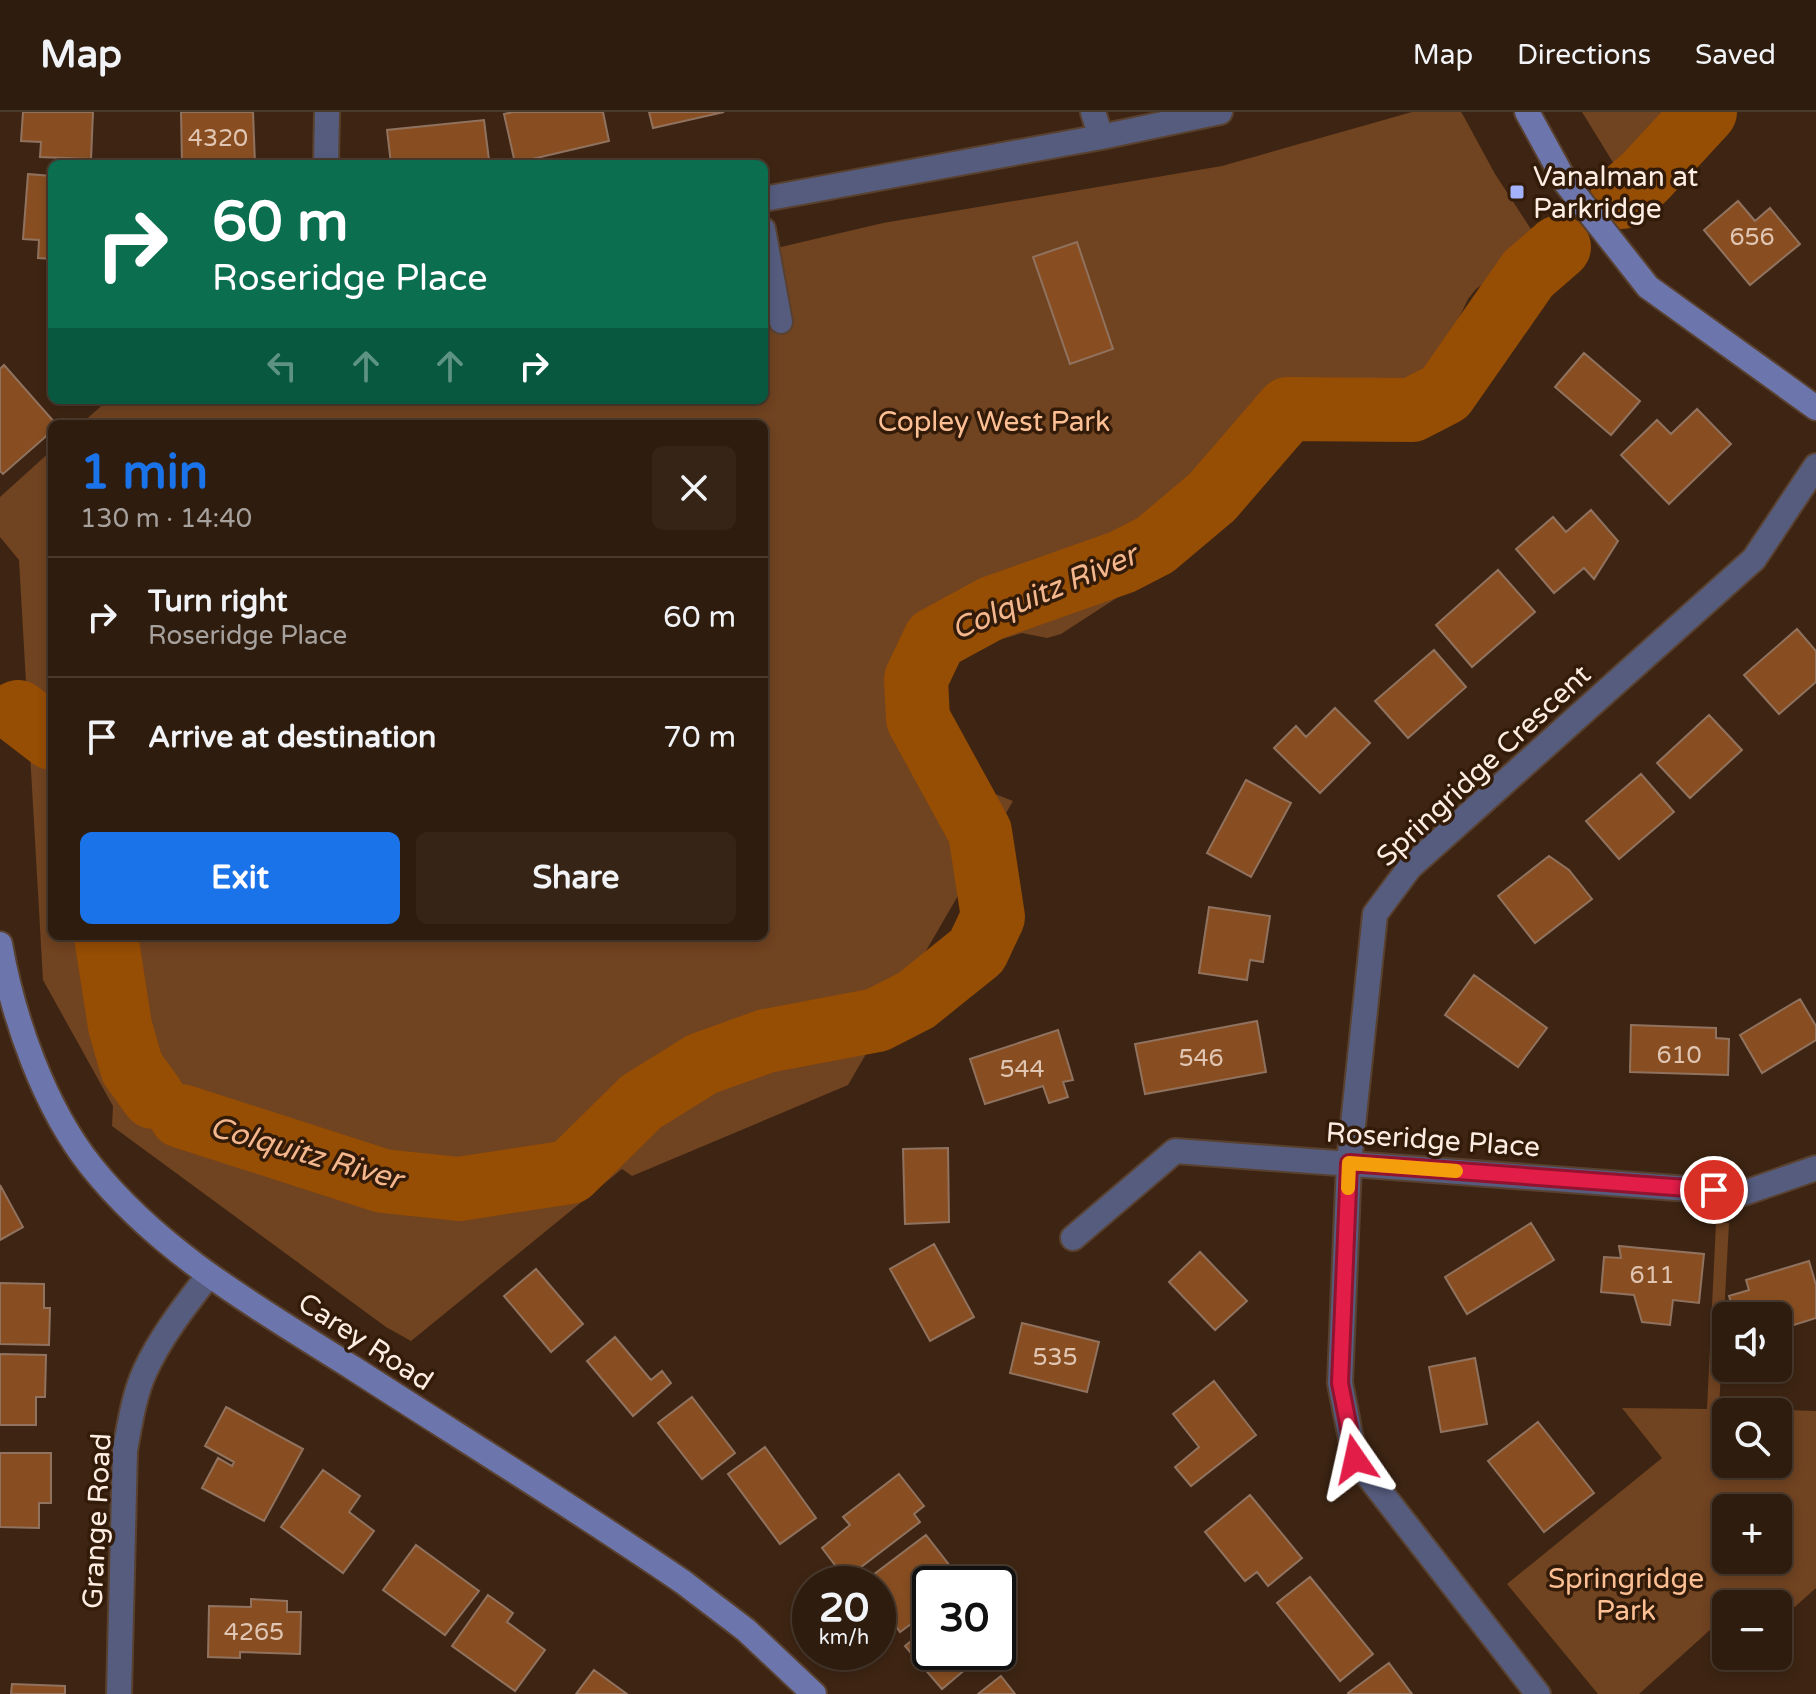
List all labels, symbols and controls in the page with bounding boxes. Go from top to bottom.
text: Map [40,32,122,78]
text: Map [1413,38,1473,72]
text: Directions [1517,38,1651,72]
text: Saved [1695,38,1776,72]
house number: 4320 [188,124,248,153]
place label: Vanalman at Parkridge [1533,160,1699,226]
marker: Vanalman at Parkridge [1508,183,1526,201]
text: 60 m [212,189,348,256]
icon: right [80,192,184,296]
house number: 656 [1729,223,1775,252]
text: Roseridge Place [212,257,488,300]
icon: left [260,344,304,388]
icon: ahead [344,344,388,388]
icon: ahead [428,344,472,388]
icon: right [512,344,556,388]
park label: Copley West Park [878,405,1110,439]
text: 1 min [80,444,208,502]
button: close [652,446,736,530]
text: 130 m · 14:40 [80,503,252,534]
water label: Colquitz River [946,535,1146,648]
text: Turn right [148,583,288,620]
icon: right [80,595,124,639]
text: 60 m [663,599,736,636]
text: Roseridge Place [148,620,347,651]
street label: Springridge Crescent [1370,658,1598,874]
icon: arrive [80,715,124,759]
text: Arrive at destination [148,719,436,756]
text: 70 m [663,719,736,756]
button: Exit [80,832,400,924]
button: Share [416,832,736,924]
house number: 610 [1656,1041,1702,1070]
house number: 546 [1178,1044,1224,1073]
house number: 544 [999,1055,1045,1084]
water label: Colquitz River [206,1108,409,1200]
street label: Roseridge Place [1325,1116,1541,1164]
pin [1680,1156,1748,1224]
icon: arrive [1692,1168,1736,1212]
house number: 611 [1629,1261,1675,1290]
street label: Carey Road [292,1286,439,1398]
map controls [1712,1302,1792,1670]
button: sound [1712,1302,1792,1382]
house number: 535 [1032,1343,1078,1372]
button: search [1712,1398,1792,1478]
position arrow [1313,1417,1397,1501]
street label: Grange Road [75,1432,119,1610]
button: + [1712,1494,1792,1574]
park label: Springridge Park [1548,1562,1704,1628]
speed limit sign: 30 [912,1566,1016,1670]
text: 20 [819,1584,869,1632]
button: − [1712,1590,1792,1670]
house number: 4265 [224,1618,284,1647]
text: km/h [819,1626,869,1650]

